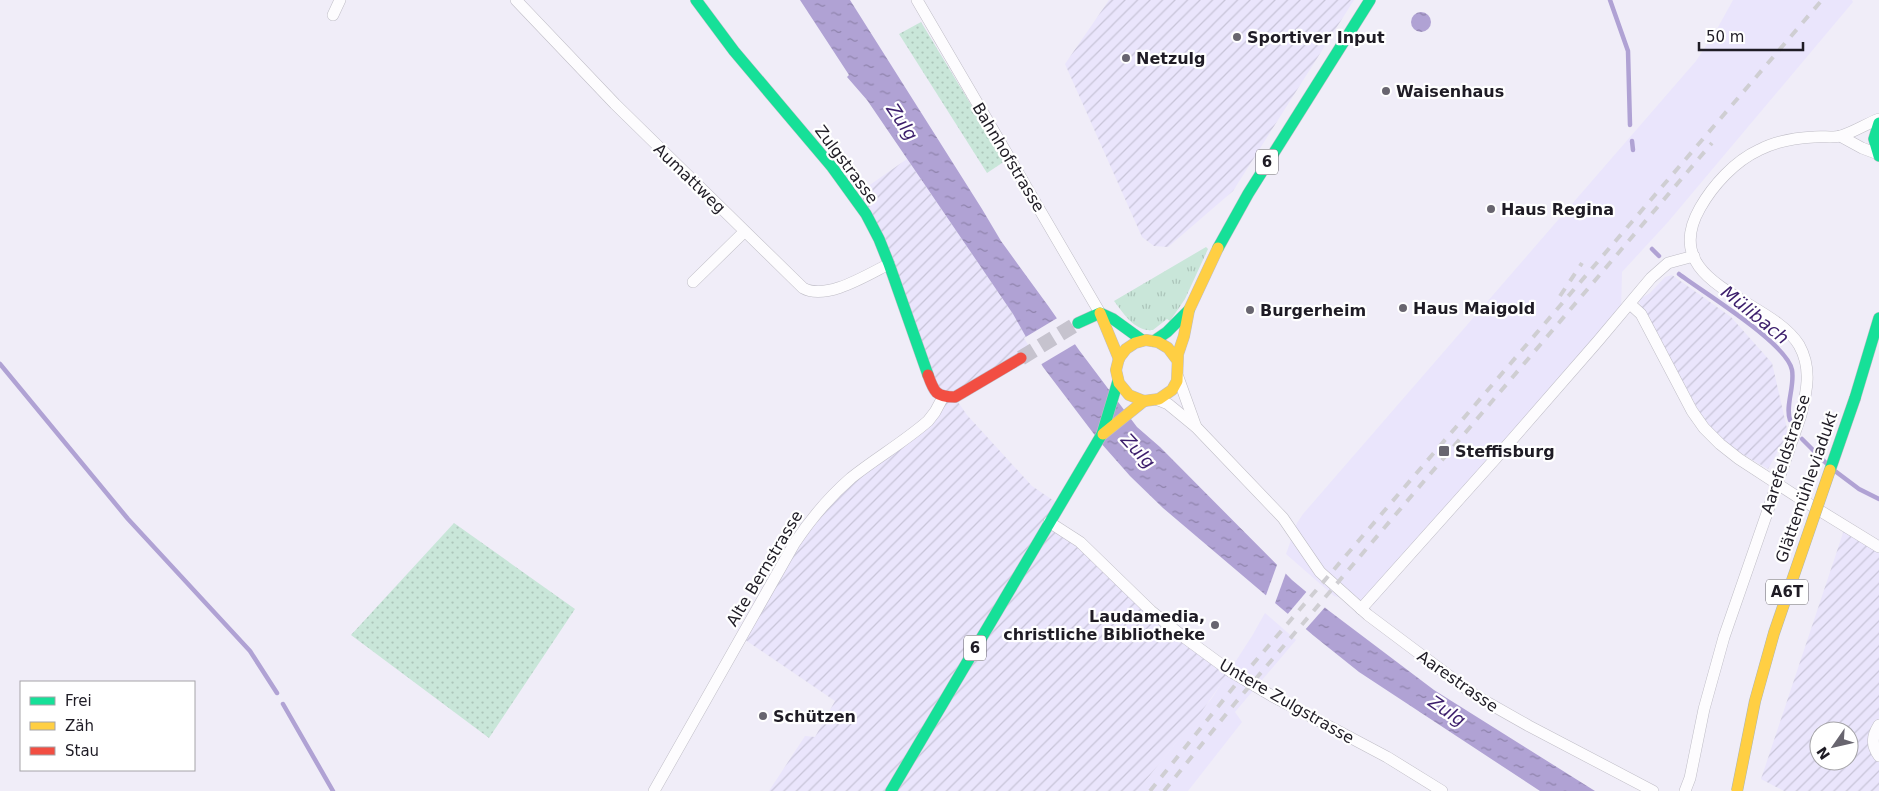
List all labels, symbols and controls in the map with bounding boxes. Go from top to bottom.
scale bar [1699,20,1803,52]
place label: Sportiver Input [1247,28,1385,47]
text: 50 m [1706,28,1744,46]
marker: Sportiver Input [1231,31,1243,43]
place label: Netzulg [1136,49,1206,68]
marker: Netzulg [1120,52,1132,64]
place label: Waisenhaus [1396,82,1504,101]
marker: Waisenhaus [1380,85,1392,97]
water label: Zulg [882,98,922,144]
street label: Bahnhofstrasse [968,99,1049,215]
street label: Zulgstrasse [811,121,882,207]
street label: Aumattweg [650,140,729,217]
road number: 6 [1256,150,1278,174]
place label: Haus Regina [1501,200,1614,219]
marker: Haus Regina [1485,203,1497,215]
water label: Mülibach [1717,281,1793,348]
place label: Haus Maigold [1413,299,1535,318]
place label: Burgerheim [1260,301,1366,320]
marker: Haus Maigold [1397,302,1409,314]
marker: Burgerheim [1244,304,1256,316]
street label: Aarefeldstrasse [1757,392,1814,516]
street label: Glättemühleviadukt [1772,409,1841,565]
water label: Zulg [1116,428,1160,473]
place label: Steffisburg [1455,442,1555,461]
marker: Steffisburg [1437,444,1451,458]
street label: Alte Bernstrasse [722,507,806,629]
road number: A6T [1766,580,1808,604]
place label: Laudamedia, christliche Bibliotheke [1003,607,1205,644]
marker: Laudamedia, christliche Bibliotheke [1209,619,1221,631]
road number: 6 [964,636,986,660]
street label: Aarestrasse [1414,647,1502,716]
street label: Untere Zulgstrasse [1216,655,1357,748]
legend [20,681,195,771]
water label: Zulg [1424,690,1470,731]
text: Frei [65,692,92,710]
place label: Schützen [773,707,856,726]
marker: Schützen [757,710,769,722]
text: Zäh [65,717,94,735]
north arrow [1809,721,1859,771]
text: Stau [65,742,99,760]
text: N [1813,744,1833,763]

